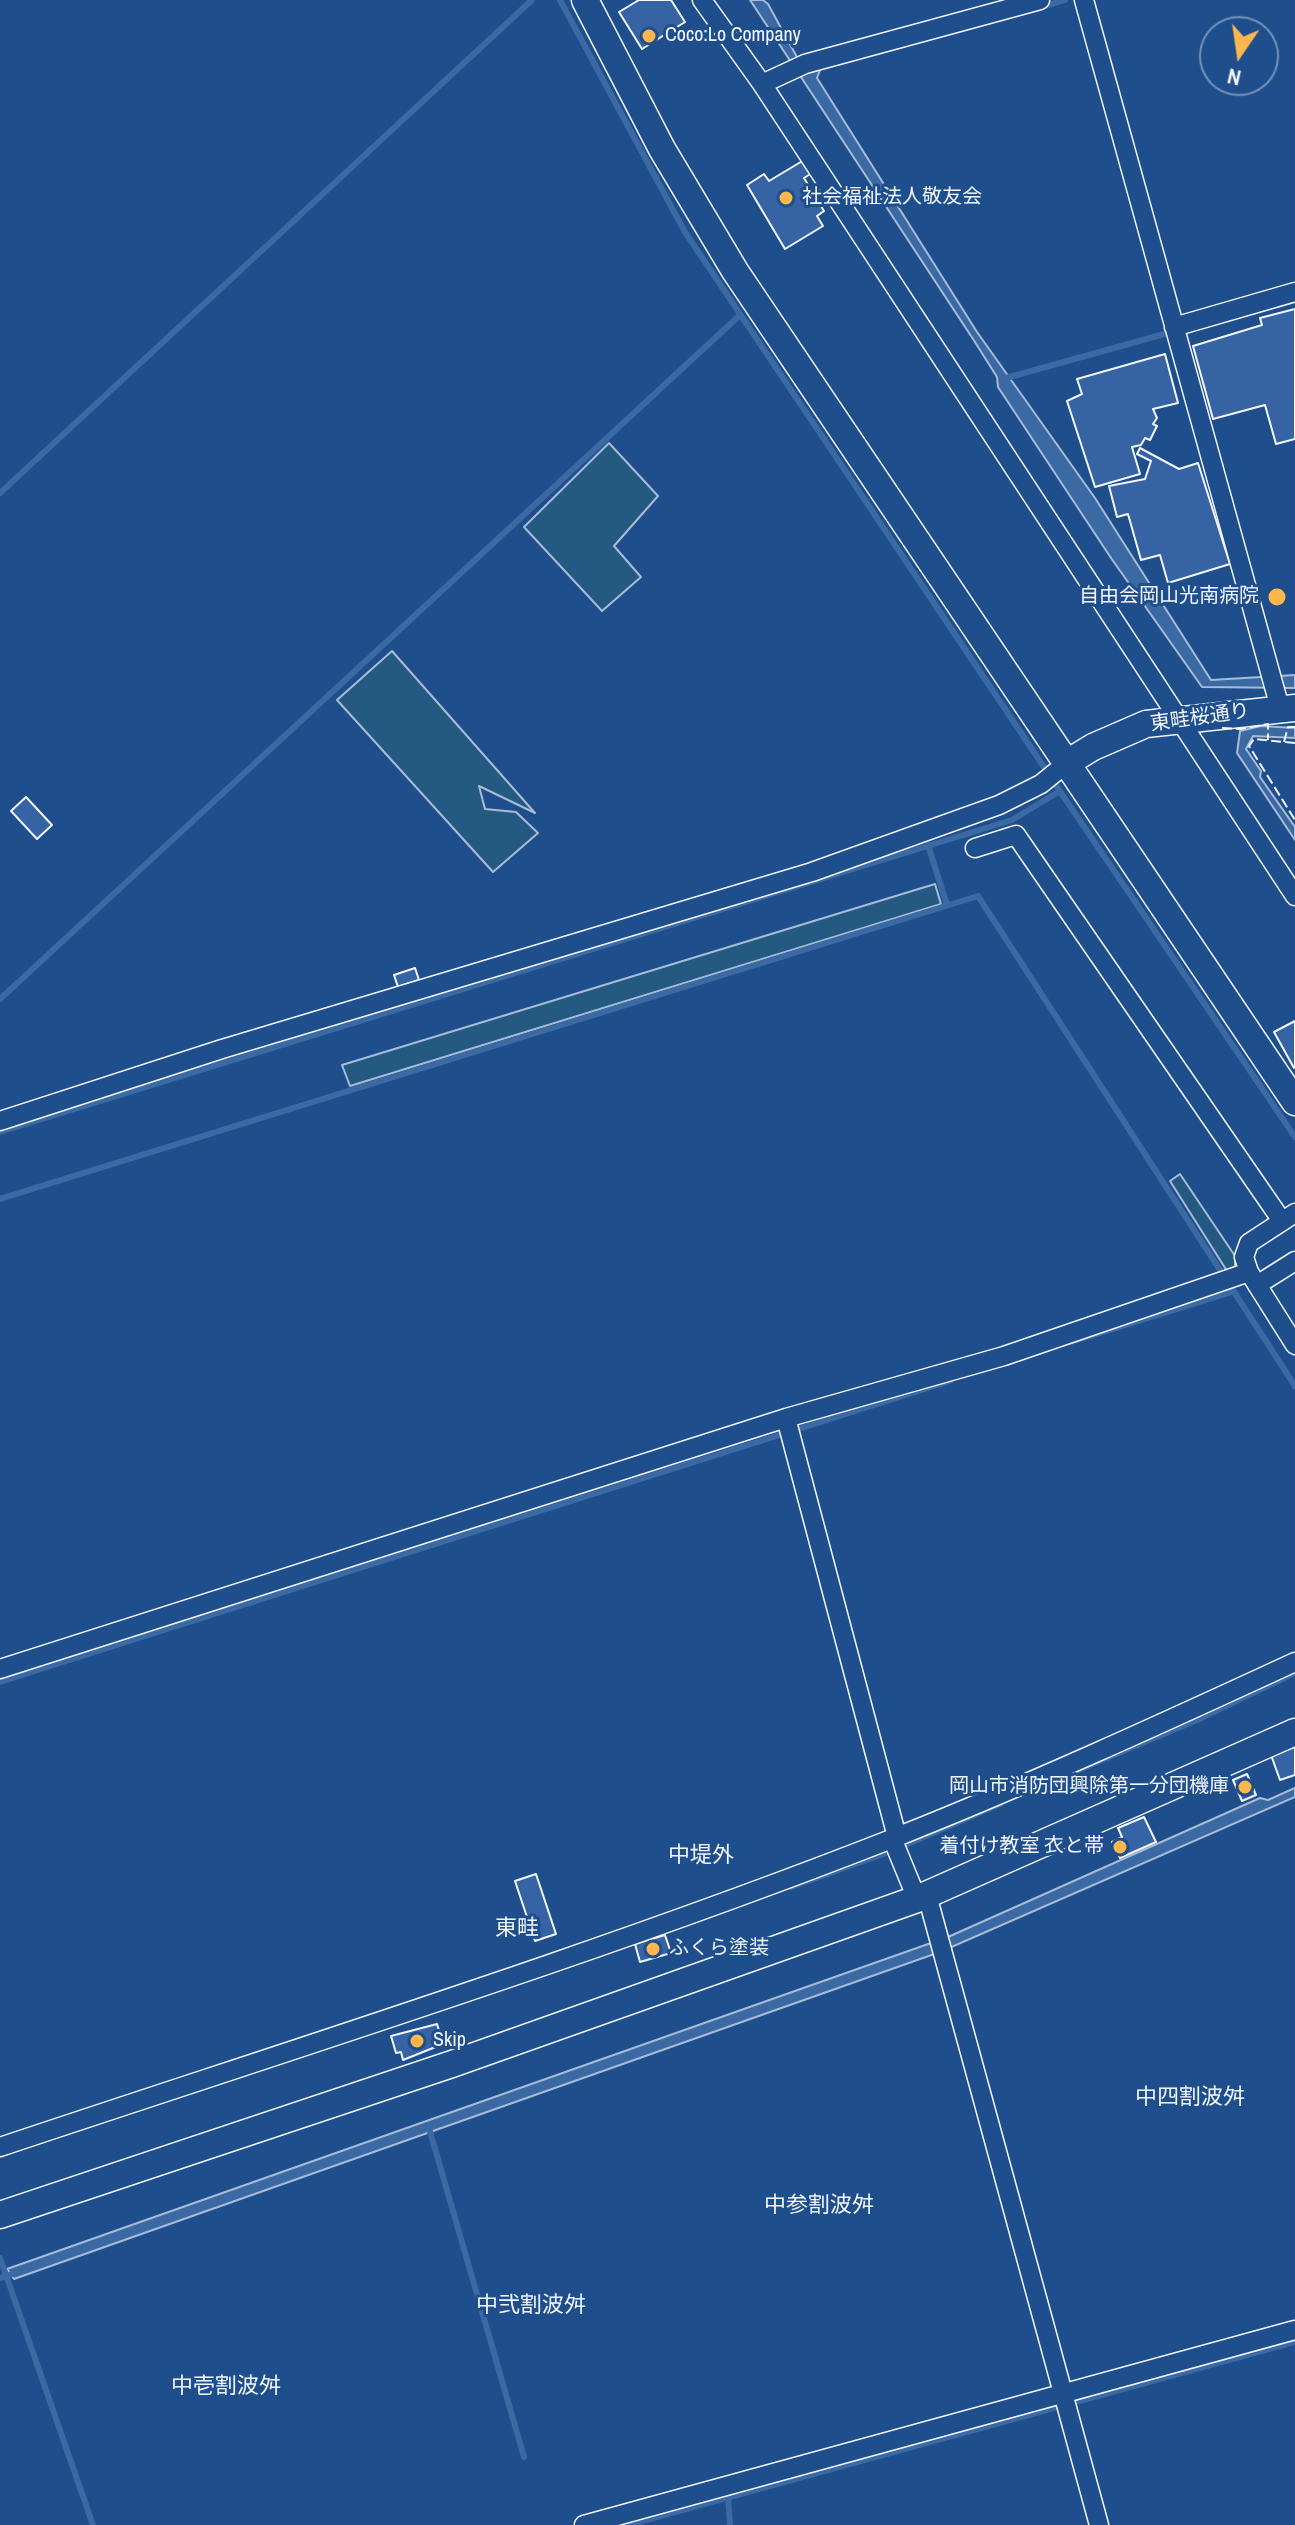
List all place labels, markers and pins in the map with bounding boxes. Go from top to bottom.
place label: Coco:Lo Company [665,24,801,48]
marker: Coco:Lo Company [640,27,658,45]
place label: 社会福祉法人敬友会 [802,186,982,210]
marker: 社会福祉法人敬友会 [777,189,795,207]
place label: 自由会岡山光南病院 [1079,585,1259,609]
marker: 自由会岡山光南病院 [1266,586,1288,608]
place label: 岡山市消防団興除第一分団機庫 [949,1775,1229,1799]
marker: 岡山市消防団興除第一分団機庫 [1236,1778,1254,1796]
place label: 着付け教室 衣と帯 [939,1835,1104,1859]
marker: 着付け教室 衣と帯 [1111,1838,1129,1856]
place label: ふくら塗装 [669,1937,769,1961]
marker: ふくら塗装 [644,1940,662,1958]
place label: Skip [433,2029,466,2053]
marker: Skip [408,2032,426,2050]

